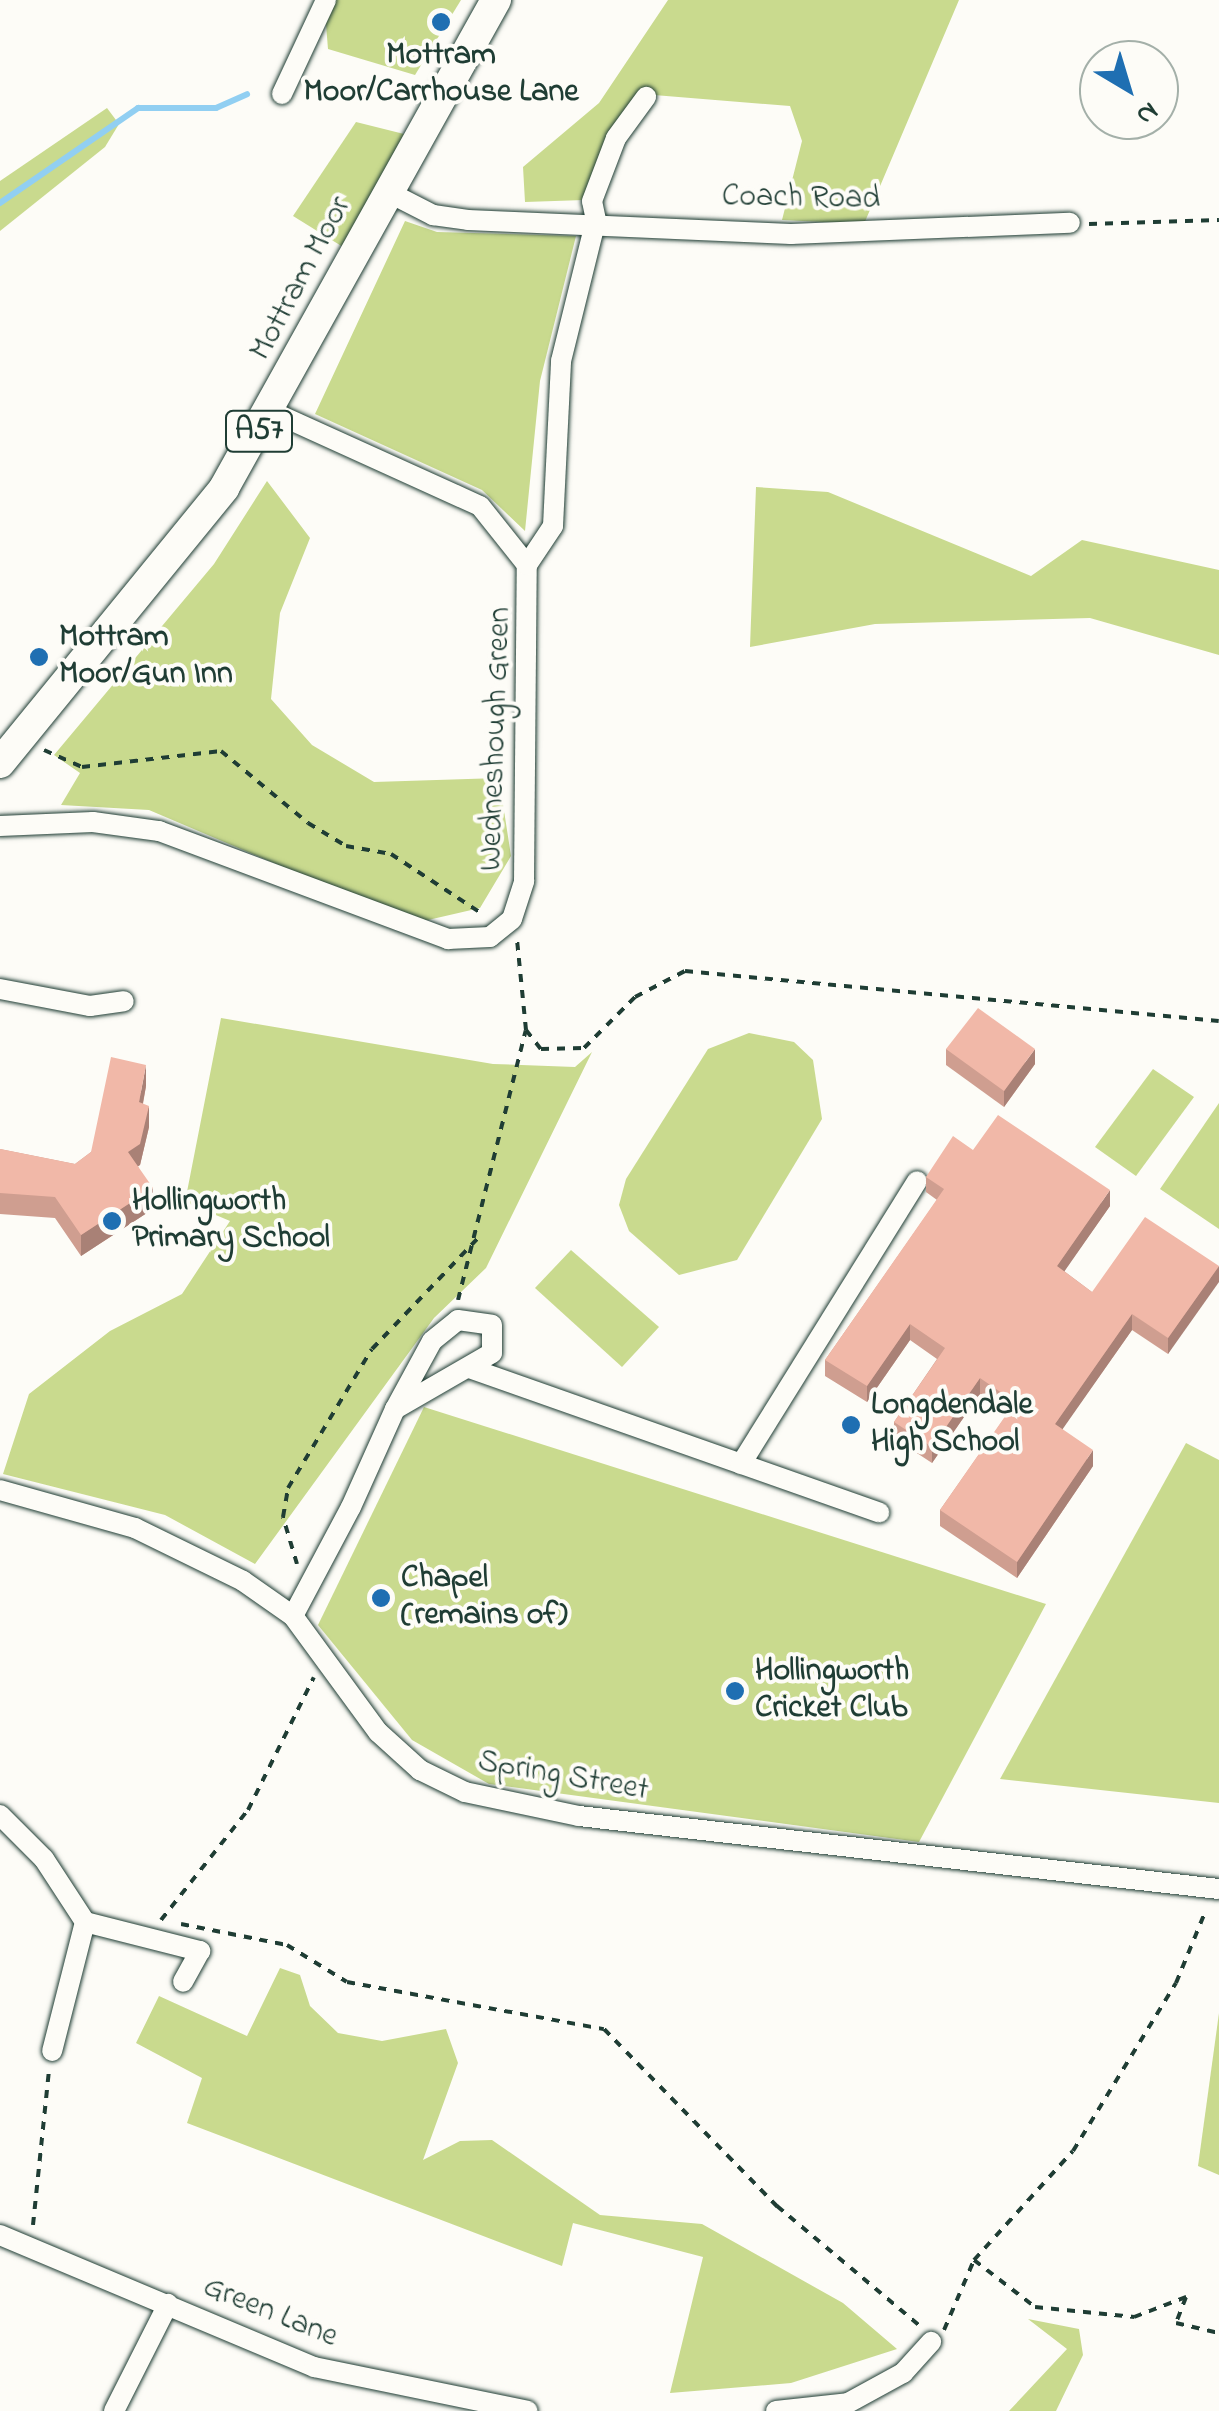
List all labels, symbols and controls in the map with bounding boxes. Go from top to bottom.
marker: Mottram Moor/Carrhouse Lane [430,11,452,33]
place label: Mottram Moor/Carrhouse Lane [303,38,579,113]
north arrow [1079,40,1179,140]
text: N [1126,90,1167,134]
street label: Coach Road [721,178,881,220]
street label: Mottram Moor [243,190,361,368]
road number: A57 [224,406,294,456]
street label: Wedneshough Green [473,606,521,872]
place label: Mottram Moor/Gun Inn [59,620,233,695]
marker: Mottram Moor/Gun Inn [28,646,50,668]
place label: Hollingworth Primary School [132,1184,330,1259]
marker: Hollingworth Primary School [101,1210,123,1232]
place label: Longdendale High School [871,1388,1033,1463]
marker: Longdendale High School [840,1414,862,1436]
place label: Chapel (remains of) [401,1561,568,1636]
marker: Chapel (remains of) [370,1587,392,1609]
place label: Hollingworth Cricket Club [755,1654,909,1729]
marker: Hollingworth Cricket Club [724,1680,746,1702]
street label: Spring Street [475,1743,651,1811]
street label: Green Lane [197,2269,343,2357]

